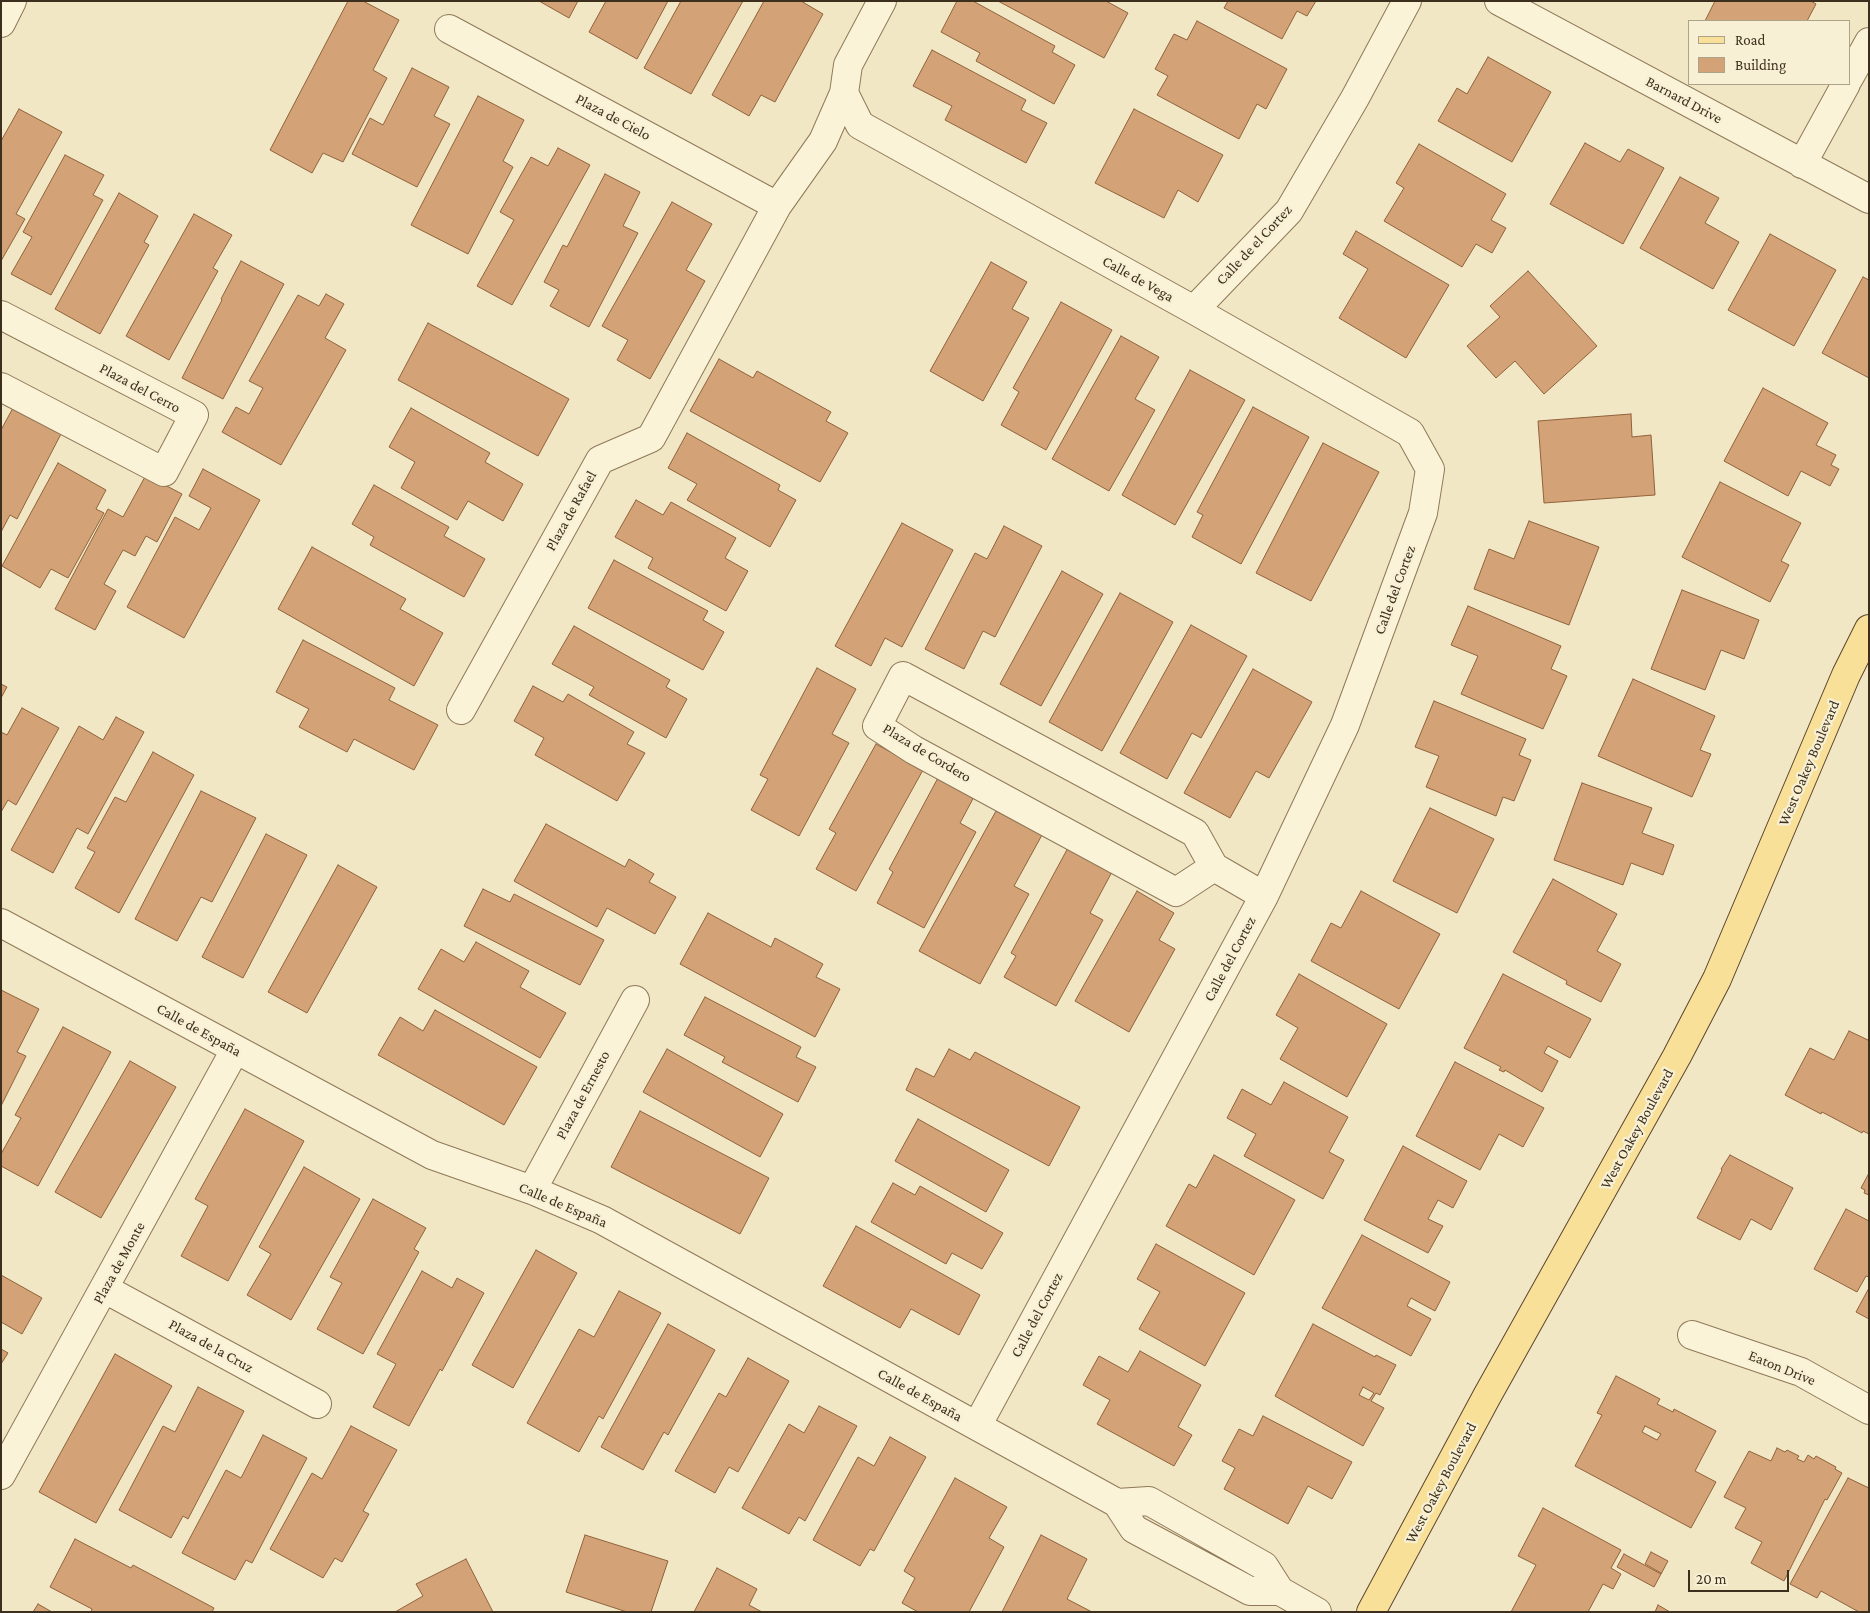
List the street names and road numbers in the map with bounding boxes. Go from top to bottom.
street label: Barnard Drive [1643,72,1725,128]
street label: Plaza de Cielo [572,90,654,144]
street label: Calle de el Cortez [1212,201,1296,289]
street label: Calle de Vega [1099,252,1177,306]
street label: Plaza del Cerro [97,359,183,417]
street label: Plaza de Rafael [542,468,600,554]
street label: Calle del Cortez [1371,543,1419,637]
street label: West Oakey Boulevard [1774,698,1844,828]
street label: Plaza de Cordero [880,720,974,786]
street label: Calle del Cortez [1200,913,1260,1005]
street label: Calle de España [153,999,245,1061]
street label: Plaza de Ernesto [552,1047,614,1143]
street label: West Oakey Boulevard [1597,1066,1677,1192]
street label: Calle de España [516,1178,610,1232]
street label: Plaza de Monte [89,1219,149,1307]
street label: Calle del Cortez [1007,1269,1067,1361]
street label: Plaza de la Cruz [166,1315,256,1377]
street label: Eaton Drive [1746,1346,1818,1390]
street label: Calle de España [874,1364,966,1426]
street label: West Oakey Boulevard [1401,1419,1481,1547]

